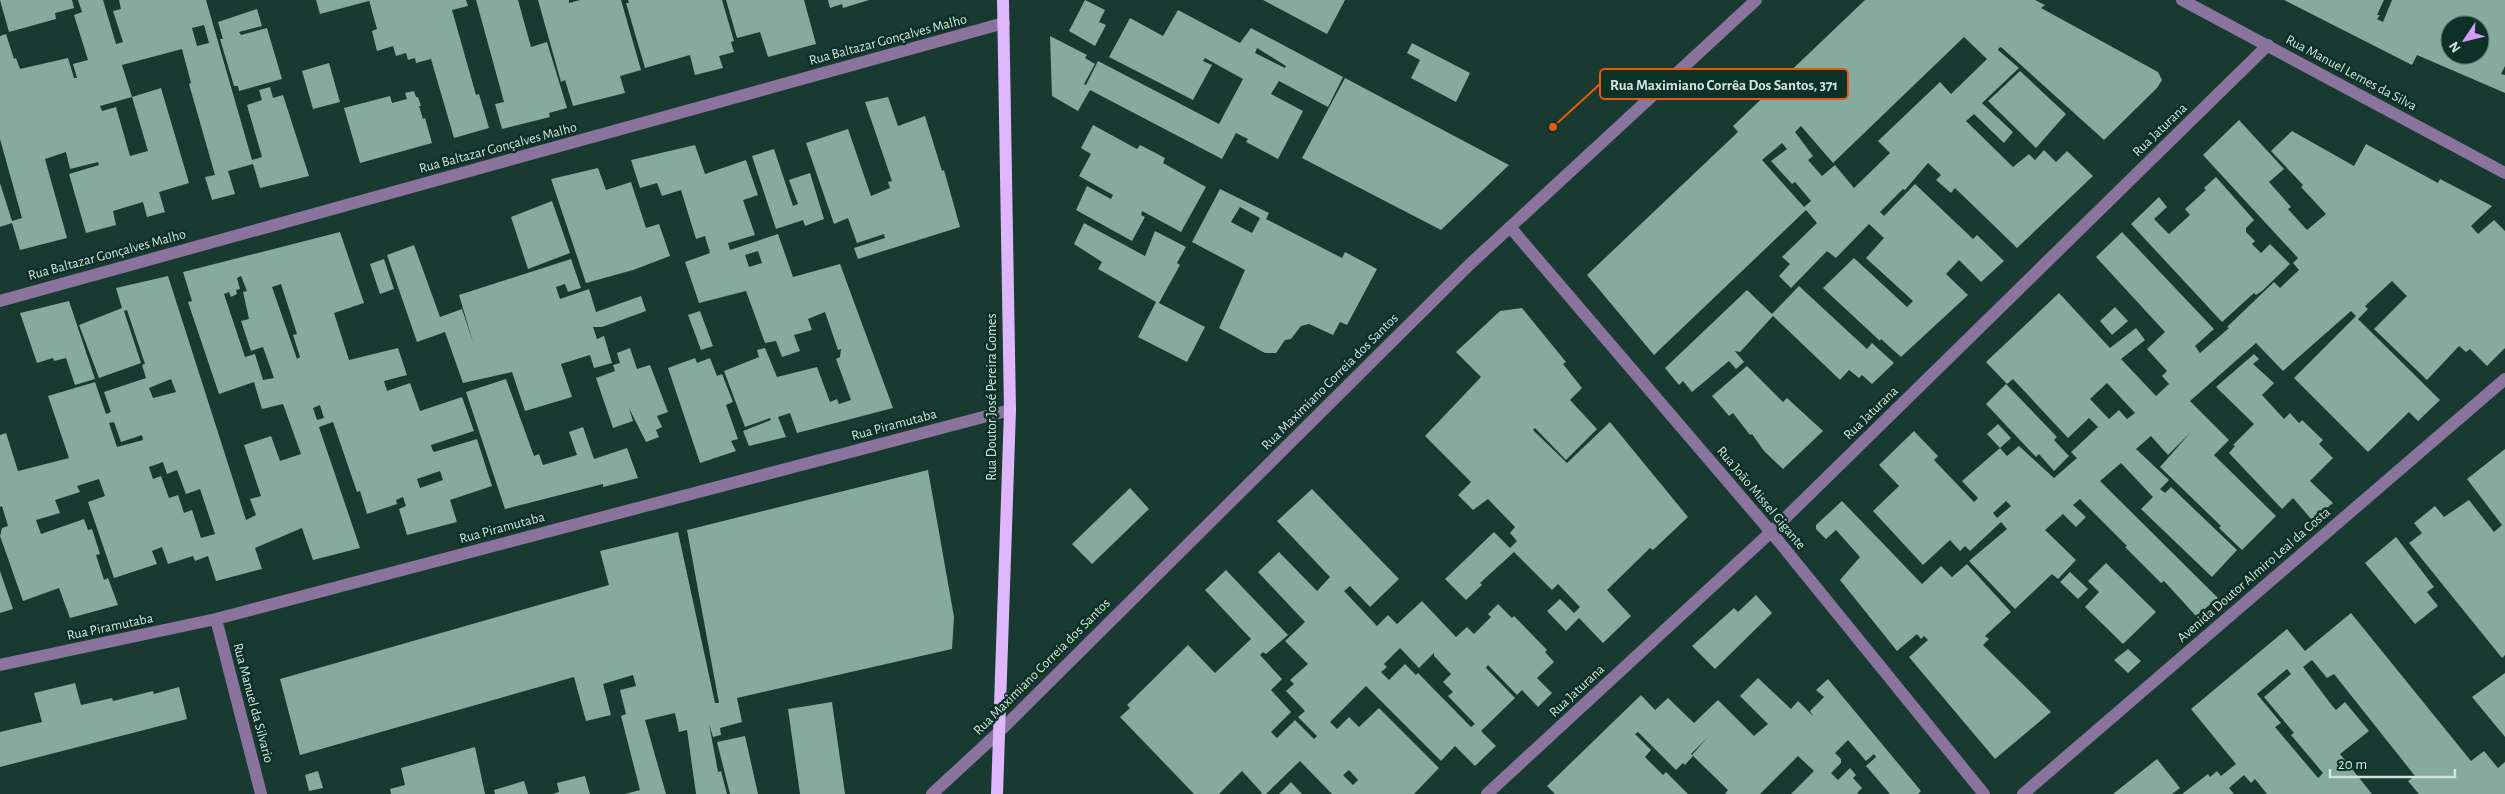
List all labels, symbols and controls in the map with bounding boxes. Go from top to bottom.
street label: Rua Baltazar Gonçalves Malho [808,12,968,68]
north arrow [2440,15,2490,65]
street label: Rua Manuel Lemes da Silva [2283,33,2419,114]
text: N [2447,39,2464,55]
callout: Rua Maximiano Corrêa Dos Santos, 371 [1600,69,1848,99]
text: Rua Maximiano Corrêa Dos Santos, 371 [1610,78,1838,93]
street label: Rua Jaturana [2130,100,2190,159]
street label: Rua Baltazar Gonçalves Malho [418,120,578,176]
street label: Rua Baltazar Gonçalves Malho [27,227,187,283]
street label: Rua Maximiano Correia dos Santos [1259,311,1401,453]
street label: Rua Doutor José Pereira Gomes [985,313,999,481]
street label: Rua Jaturana [1841,383,1901,442]
street label: Rua Piramutaba [850,407,939,443]
street label: Rua João Missel Gigante [1714,444,1808,552]
street label: Avenida Doutor Almiro Leal da Costa [2175,505,2334,645]
street label: Rua Piramutaba [458,510,547,546]
street label: Rua Maximiano Correia dos Santos [971,596,1113,738]
street label: Rua Piramutaba [66,611,155,643]
street label: Rua Manuel da Silvario [230,642,276,765]
street label: Rua Jaturana [1547,662,1608,720]
scale bar [2330,746,2455,778]
text: 20 m [2338,757,2367,772]

